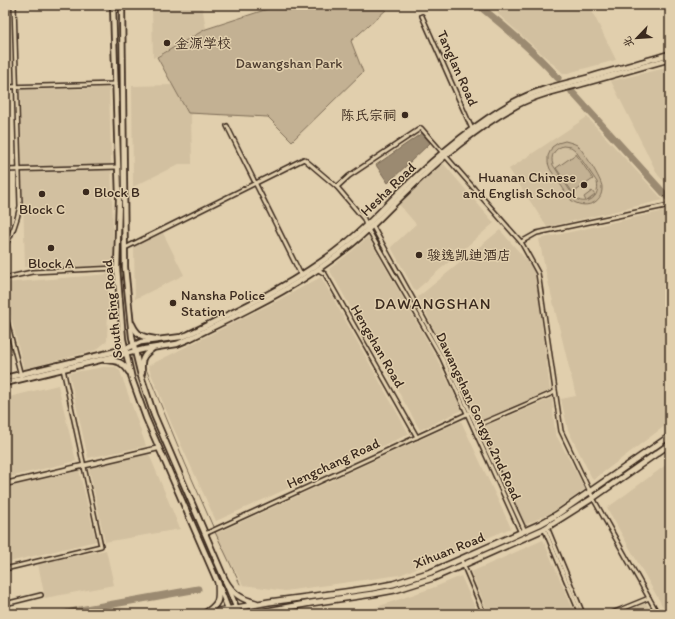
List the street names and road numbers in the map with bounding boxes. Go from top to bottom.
street label: Tanglan Road [433,28,482,109]
street label: Hesha Road [357,158,420,220]
street label: South Ring Road [99,258,126,359]
street label: Hengshan Road [347,302,408,391]
street label: Dawangshan Gongye 2nd Road [432,329,525,503]
street label: Hengchang Road [284,434,383,492]
street label: Xihuan Road [411,528,488,573]

